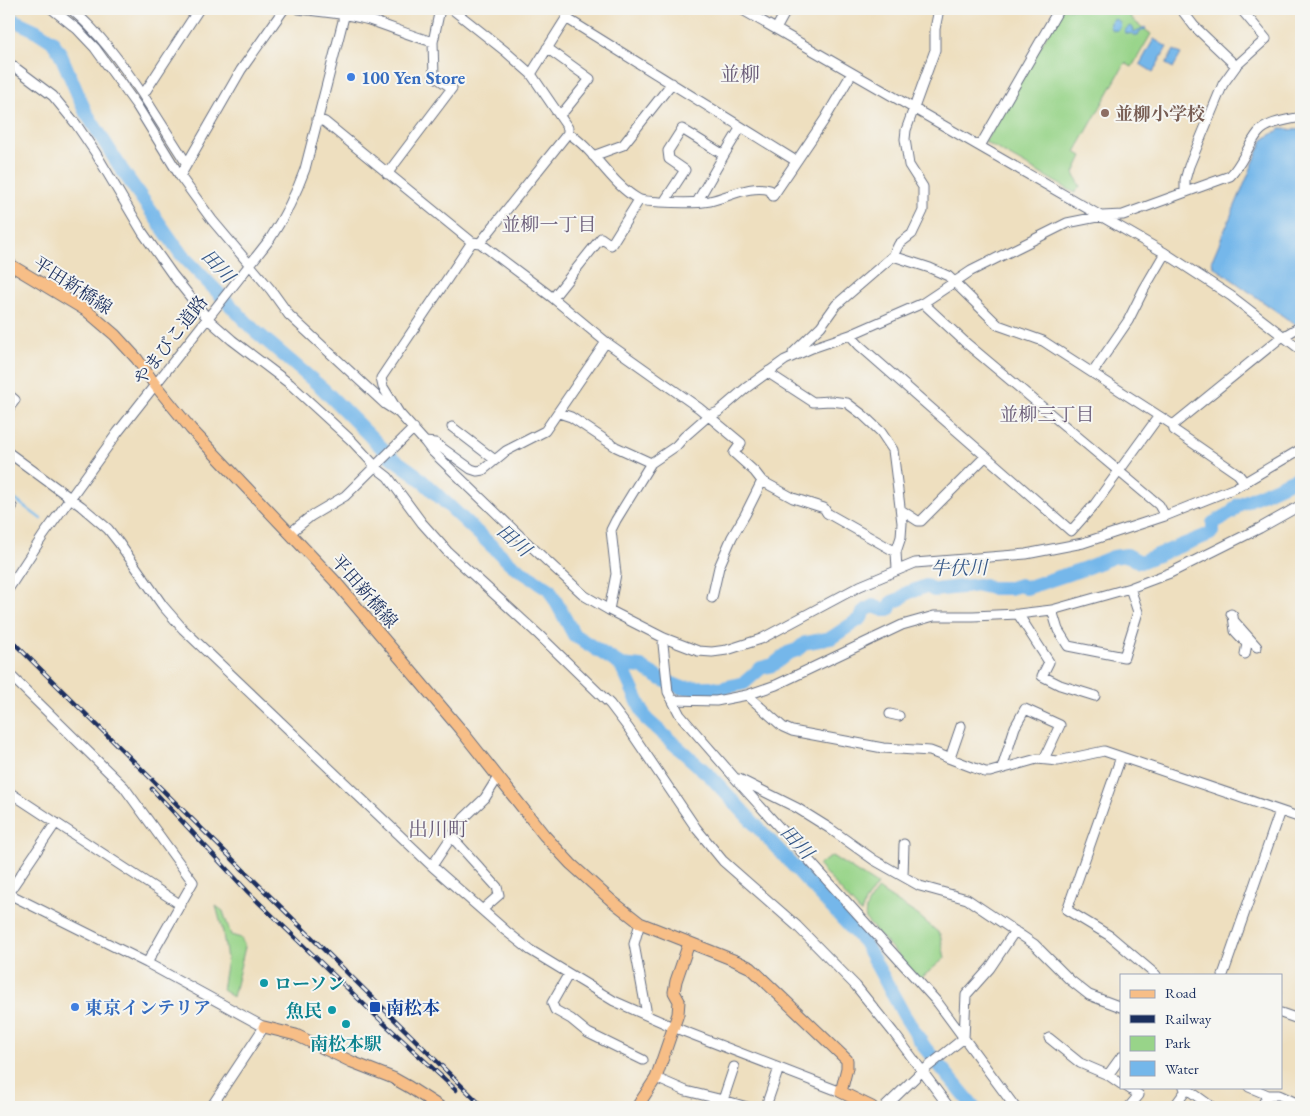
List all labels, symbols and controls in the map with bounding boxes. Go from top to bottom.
district label: 並柳 [720,61,760,87]
place label: 100 Yen Store [361,66,466,89]
marker: 100 Yen Store [345,71,357,83]
place label: 並柳小学校 [1115,102,1205,125]
marker: 並柳小学校 [1099,107,1111,119]
district label: 並柳一丁目 [501,212,597,237]
water label: 田川 [196,244,242,290]
street label: 平田新橋線 [29,251,117,319]
street label: やまびこ道路 [128,290,212,390]
district label: 並柳三丁目 [999,402,1095,427]
water label: 田川 [491,518,538,563]
street label: 平田新橋線 [327,549,403,633]
water label: 牛伏川 [930,555,990,581]
district label: 出川町 [408,816,468,842]
water label: 田川 [775,820,820,866]
place label: ローソン [274,972,345,995]
legend [1120,974,1282,1088]
marker: ローソン [258,977,270,989]
text: Road [1165,983,1197,1002]
place label: 東京インテリア [85,996,211,1019]
place label: 南松本 [386,996,440,1019]
place label: 魚民 [286,999,322,1022]
marker: 南松本 [368,1000,382,1014]
marker: 東京インテリア [69,1001,81,1013]
marker: 魚民 [326,1004,338,1016]
text: Railway [1165,1009,1212,1028]
marker: 南松本駅 [340,1018,352,1030]
place label: 南松本駅 [310,1032,382,1055]
text: Park [1165,1033,1192,1052]
text: Water [1165,1059,1199,1078]

